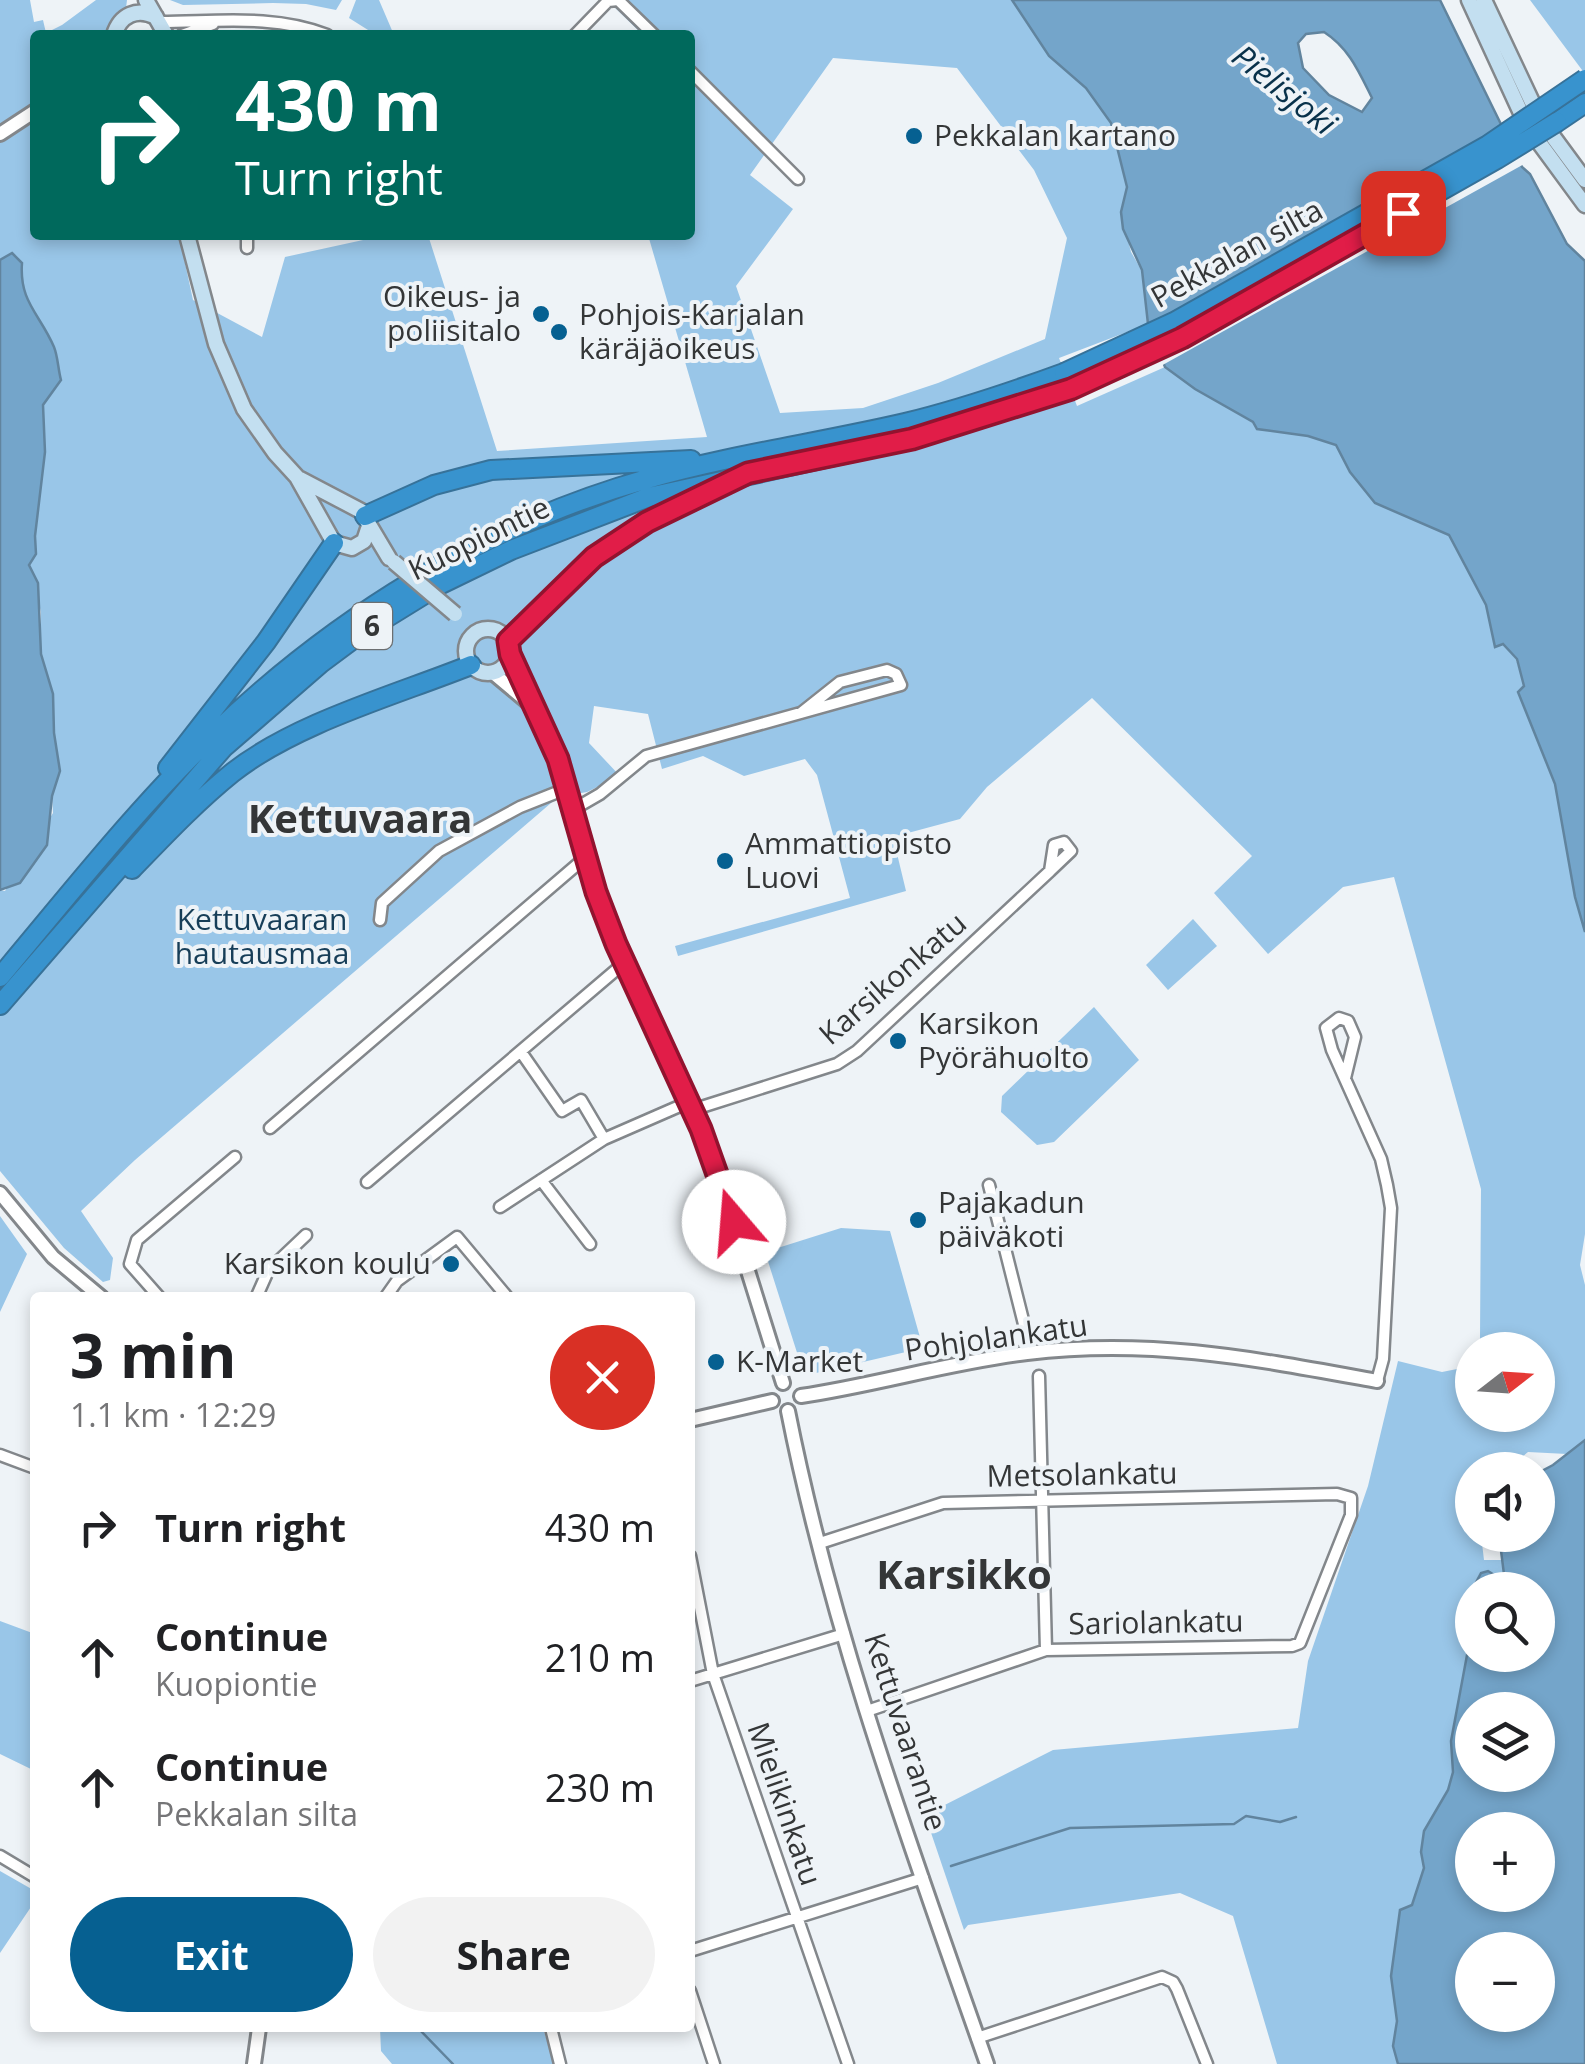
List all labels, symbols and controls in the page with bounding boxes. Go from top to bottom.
water label: Pielisjoki [1224,34,1347,144]
text: 430 m [235,56,442,152]
icon: right [70,70,200,200]
place label: Pekkalan kartano [934,114,1176,155]
marker: Pekkalan kartano [903,125,925,147]
text: Turn right [235,147,443,208]
pin [1361,171,1446,256]
icon: arrive [1376,186,1431,241]
street label: Pekkalan silta [1143,189,1329,317]
place label: Oikeus- ja poliisitalo [383,275,521,350]
place label: Pohjois-Karjalan käräjäoikeus [579,293,805,368]
marker: Oikeus- ja poliisitalo [530,303,552,325]
marker: Pohjois-Karjalan käräjäoikeus [548,321,570,343]
street label: Kuopiontie [401,486,556,589]
road number: 6 [352,603,392,649]
district label: Kettuvaara [248,790,472,845]
place label: Ammattiopisto Luovi [745,822,952,897]
marker: Ammattiopisto Luovi [714,850,736,872]
park label: Kettuvaaran hautausmaa [175,898,349,973]
street label: Karsikonkatu [810,902,974,1053]
place label: Karsikon Pyörähuolto [918,1002,1089,1077]
marker: Karsikon Pyörähuolto [887,1030,909,1052]
position arrow [682,1170,786,1274]
place label: Pajakadun päiväkoti [938,1181,1085,1256]
marker: Pajakadun päiväkoti [907,1209,929,1231]
place label: Karsikon koulu [224,1242,431,1283]
marker: Karsikon koulu [440,1253,462,1275]
street label: Pohjolankatu [902,1303,1090,1370]
text: 3 min [70,1314,237,1396]
button: close [550,1325,655,1430]
north arrow [1455,1332,1555,1432]
map controls [1455,1332,1555,2032]
place label: K-Market [736,1340,863,1381]
marker: K-Market [705,1351,727,1373]
text: 1.1 km · 12:29 [70,1393,276,1436]
street label: Metsolankatu [986,1451,1178,1496]
button: sound [1455,1452,1555,1552]
icon: right [70,1500,125,1555]
text: Turn right [155,1501,346,1553]
text: 430 m [545,1501,655,1553]
district label: Karsikko [876,1546,1052,1601]
button: search [1455,1572,1555,1672]
street label: Sariolankatu [1068,1599,1244,1644]
text: Continue [155,1610,328,1662]
street label: Kettuvaarantie [855,1627,958,1836]
icon: ahead [70,1630,125,1685]
text: 210 m [545,1631,655,1683]
text: Kuopiontie [155,1662,317,1705]
button: layers [1455,1692,1555,1792]
street label: Mielikinkatu [738,1717,832,1890]
text: Continue [155,1740,328,1792]
icon: ahead [70,1760,125,1815]
text: 230 m [545,1761,655,1813]
text: Pekkalan silta [155,1792,358,1835]
button: + [1455,1812,1555,1912]
button: Exit [70,1897,353,2012]
button: Share [373,1897,655,2012]
button: − [1455,1932,1555,2032]

